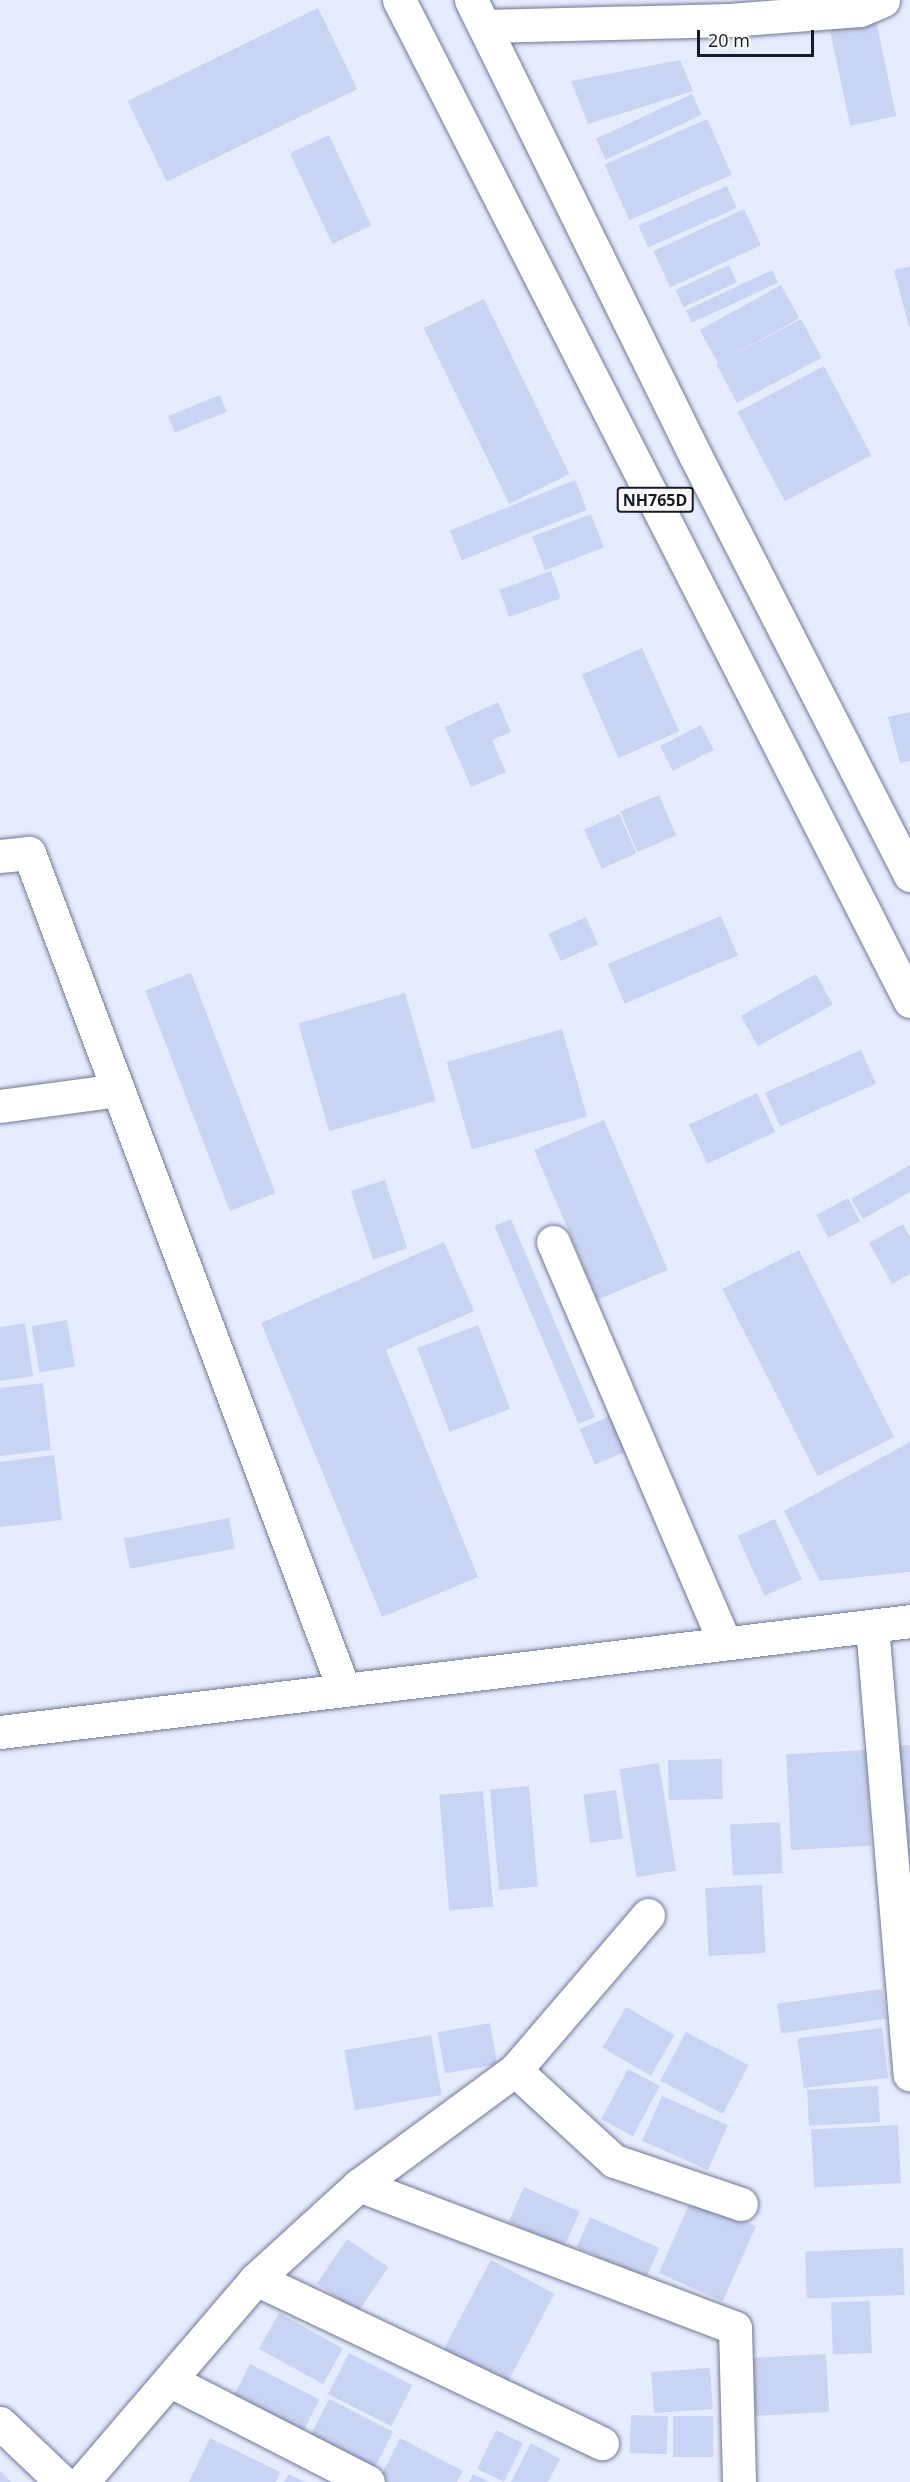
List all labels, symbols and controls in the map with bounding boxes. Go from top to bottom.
scale bar [700,18,817,56]
text: 20 m [708,28,750,52]
road number: NH765D [616,487,694,513]

